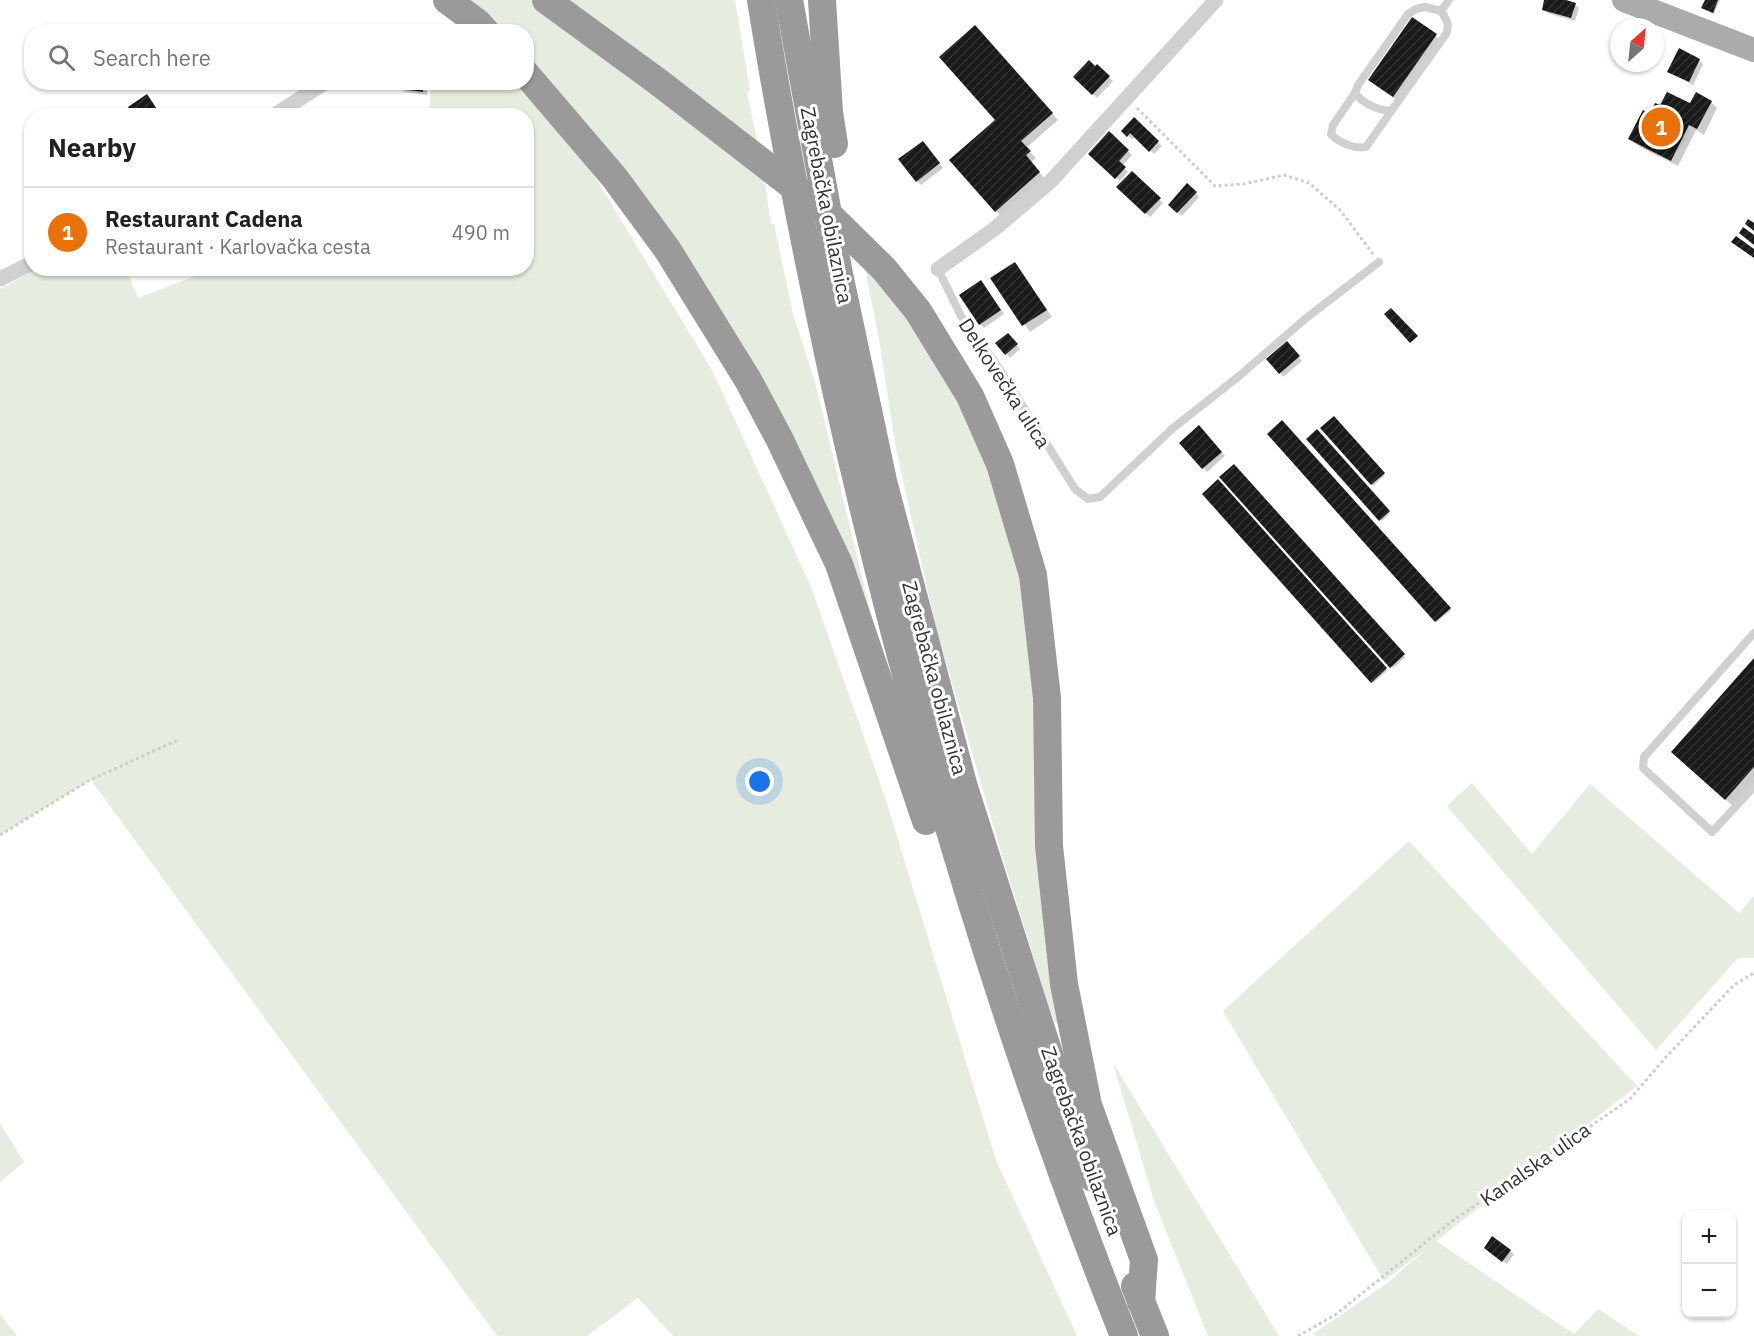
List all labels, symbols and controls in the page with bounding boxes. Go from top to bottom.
north arrow [1610,18,1664,72]
search box [24,24,534,90]
icon: search [45,41,78,74]
text: Search here [93,43,211,72]
street label: Zagrebačka obilaznica [795,104,859,306]
pin: 1 [1642,104,1680,150]
text: Nearby [48,130,136,164]
text: Restaurant Cadena [105,204,303,233]
text: 1 [62,219,74,246]
text: 490 m [452,219,510,246]
text: Restaurant · Karlovačka cesta [105,233,371,260]
street label: Delkovečka ulica [953,313,1057,454]
street label: Zagrebačka obilaznica [896,578,974,778]
your location [745,767,774,796]
street label: Zagrebačka obilaznica [1035,1043,1129,1240]
street label: Kanalska ulica [1475,1116,1596,1212]
map controls [1682,1210,1736,1318]
button: + [1682,1210,1736,1264]
button: − [1682,1264,1736,1318]

